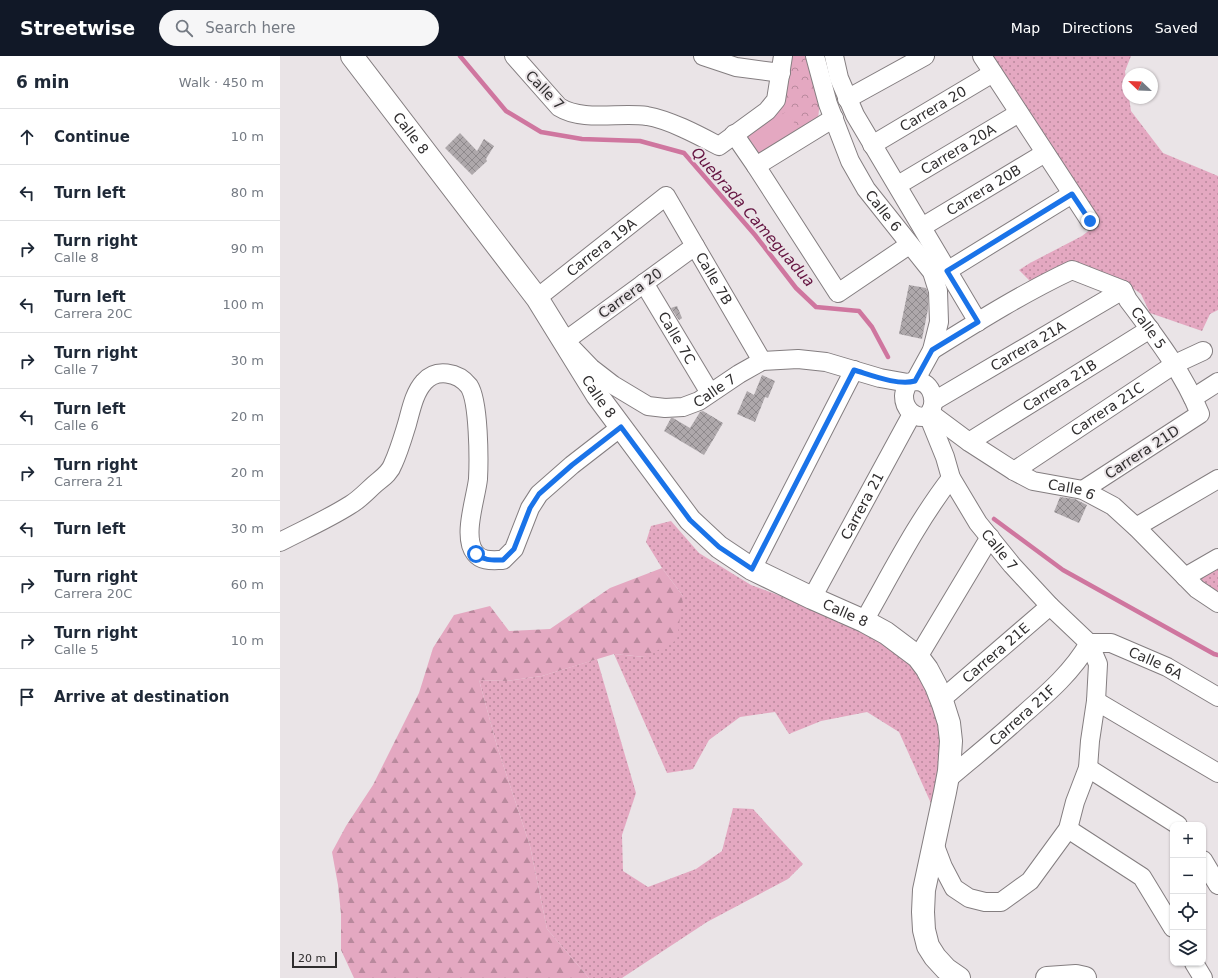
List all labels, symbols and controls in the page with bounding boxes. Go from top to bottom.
search box [159,10,439,46]
text: Streetwise [20,17,135,39]
icon: search [173,17,195,39]
text: Search here [205,19,295,37]
text: Map [1011,20,1040,36]
text: Directions [1062,20,1133,36]
text: Saved [1155,20,1198,36]
street label: Calle 7 [523,67,567,113]
north arrow [1122,68,1158,104]
text: 6 min [16,72,69,92]
text: Walk · 450 m [179,75,264,90]
street label: Carrera 20 [897,83,969,135]
street label: Calle 8 [390,109,432,157]
street label: Carrera 20A [918,121,999,178]
icon: ahead [16,126,38,148]
text: Continue [54,128,130,146]
text: 10 m [231,129,264,144]
water label: Quebrada Cameguadua [688,144,818,290]
street label: Carrera 20B [943,161,1024,218]
icon: left [16,182,38,204]
text: Turn left [54,184,126,202]
text: 80 m [231,185,264,200]
street label: Calle 6 [862,187,905,235]
route end [1081,212,1099,230]
street label: Carrera 19A [563,214,640,280]
text: Turn right [54,232,138,250]
icon: right [16,238,38,260]
text: 90 m [231,241,264,256]
text: Calle 8 [54,250,99,265]
street label: Calle 7B [693,250,735,308]
street label: Carrera 20 [595,265,665,321]
text: Turn left [54,288,126,306]
icon: left [16,294,38,316]
text: 100 m [222,297,264,312]
street label: Calle 5 [1128,304,1169,352]
text: Carrera 20C [54,306,132,321]
street label: Calle 7C [655,309,699,367]
street label: Carrera 21A [988,317,1069,374]
text: Turn right [54,344,138,362]
icon: right [16,350,38,372]
text: 30 m [231,353,264,368]
street label: Carrera 21B [1020,356,1100,414]
text: Calle 7 [54,362,99,377]
street label: Calle 7 [691,370,739,410]
street label: Calle 8 [579,372,619,421]
street label: Carrera 21C [1068,379,1147,439]
text: Turn left [54,400,126,418]
icon: left [16,406,38,428]
text: 20 m [231,409,264,424]
text: Calle 6 [54,418,99,433]
street label: Carrera 21D [1102,422,1182,482]
text: Turn right [54,456,138,474]
icon: right [16,462,38,484]
text: 20 m [231,465,264,480]
street label: Carrera 21 [837,469,887,542]
text: Carrera 21 [54,474,123,489]
street label: Calle 6 [1047,476,1098,503]
icon: left [16,518,38,540]
text: Turn left [54,520,126,538]
text: 30 m [231,521,264,536]
street label: Calle 7 [978,526,1021,573]
route start [467,545,485,563]
text: Turn right [54,568,138,586]
icon: right [16,574,38,596]
text: 60 m [231,577,264,592]
text: Carrera 20C [54,586,132,601]
street label: Calle 8 [820,596,871,630]
street label: Carrera 21E [959,619,1033,686]
text: Turn right [54,624,138,642]
icon: right [16,630,38,652]
text: 10 m [231,633,264,648]
text: Calle 5 [54,642,99,657]
street label: Calle 6A [1126,644,1186,683]
street label: Carrera 21F [986,682,1059,749]
icon: arrive [16,686,38,708]
text: Arrive at destination [54,688,229,706]
map controls [1170,822,1206,966]
button: + [1170,822,1206,858]
button: − [1170,858,1206,894]
button: locate [1170,894,1206,930]
button: layers [1170,930,1206,966]
scale bar [292,950,337,969]
text: 20 m [298,952,326,965]

